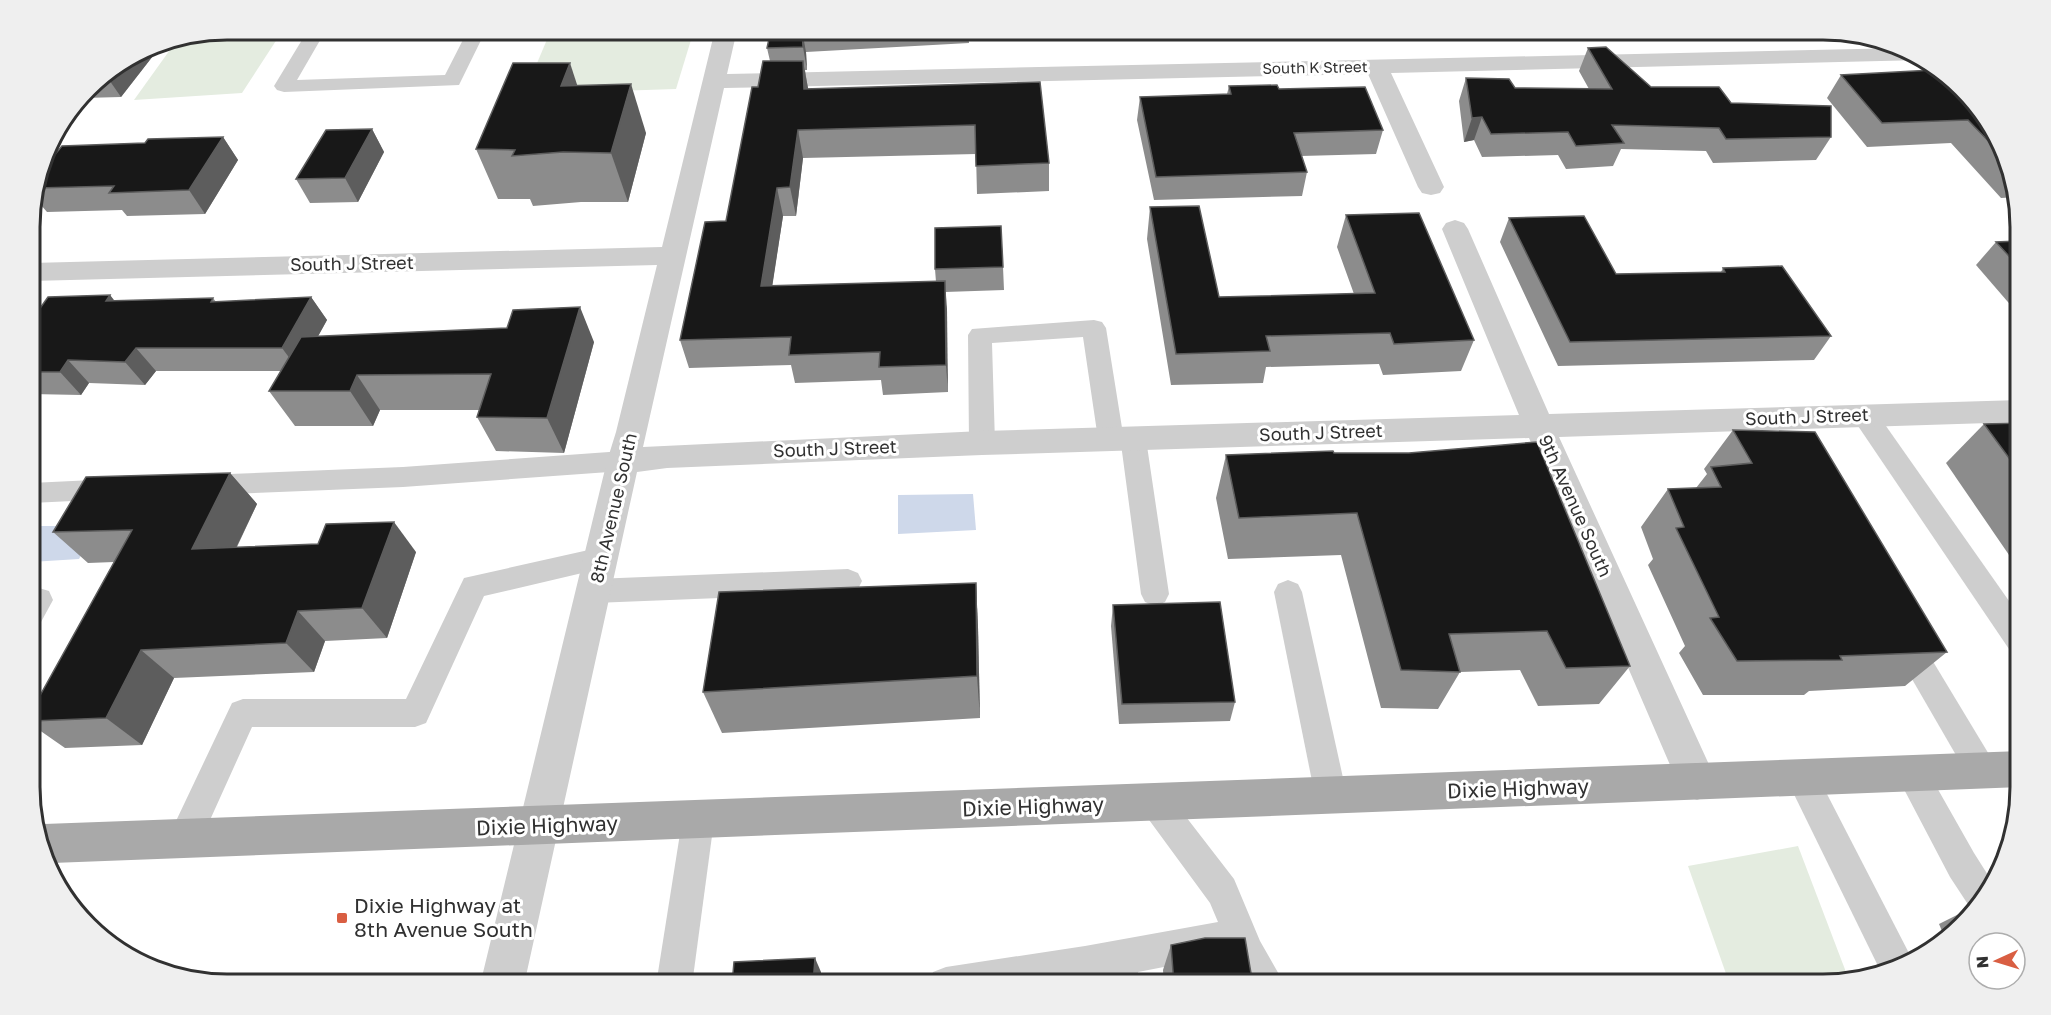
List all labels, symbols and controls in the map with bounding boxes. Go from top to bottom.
street label: South K Street [1262,57,1368,77]
street label: South J Street [290,251,414,275]
street label: South J Street [1745,403,1869,429]
street label: South J Street [1259,419,1383,445]
street label: 8th Avenue South [585,431,641,585]
street label: 9th Avenue South [1535,431,1617,580]
street label: South J Street [773,435,897,461]
street label: Dixie Highway [1447,773,1590,803]
street label: Dixie Highway [962,791,1105,821]
street label: Dixie Highway [476,810,619,840]
place label: Dixie Highway at 8th Avenue South [354,892,533,942]
marker: Dixie Highway at 8th Avenue South [335,911,349,925]
north arrow [1967,931,2027,991]
text: N [1972,955,1992,969]

